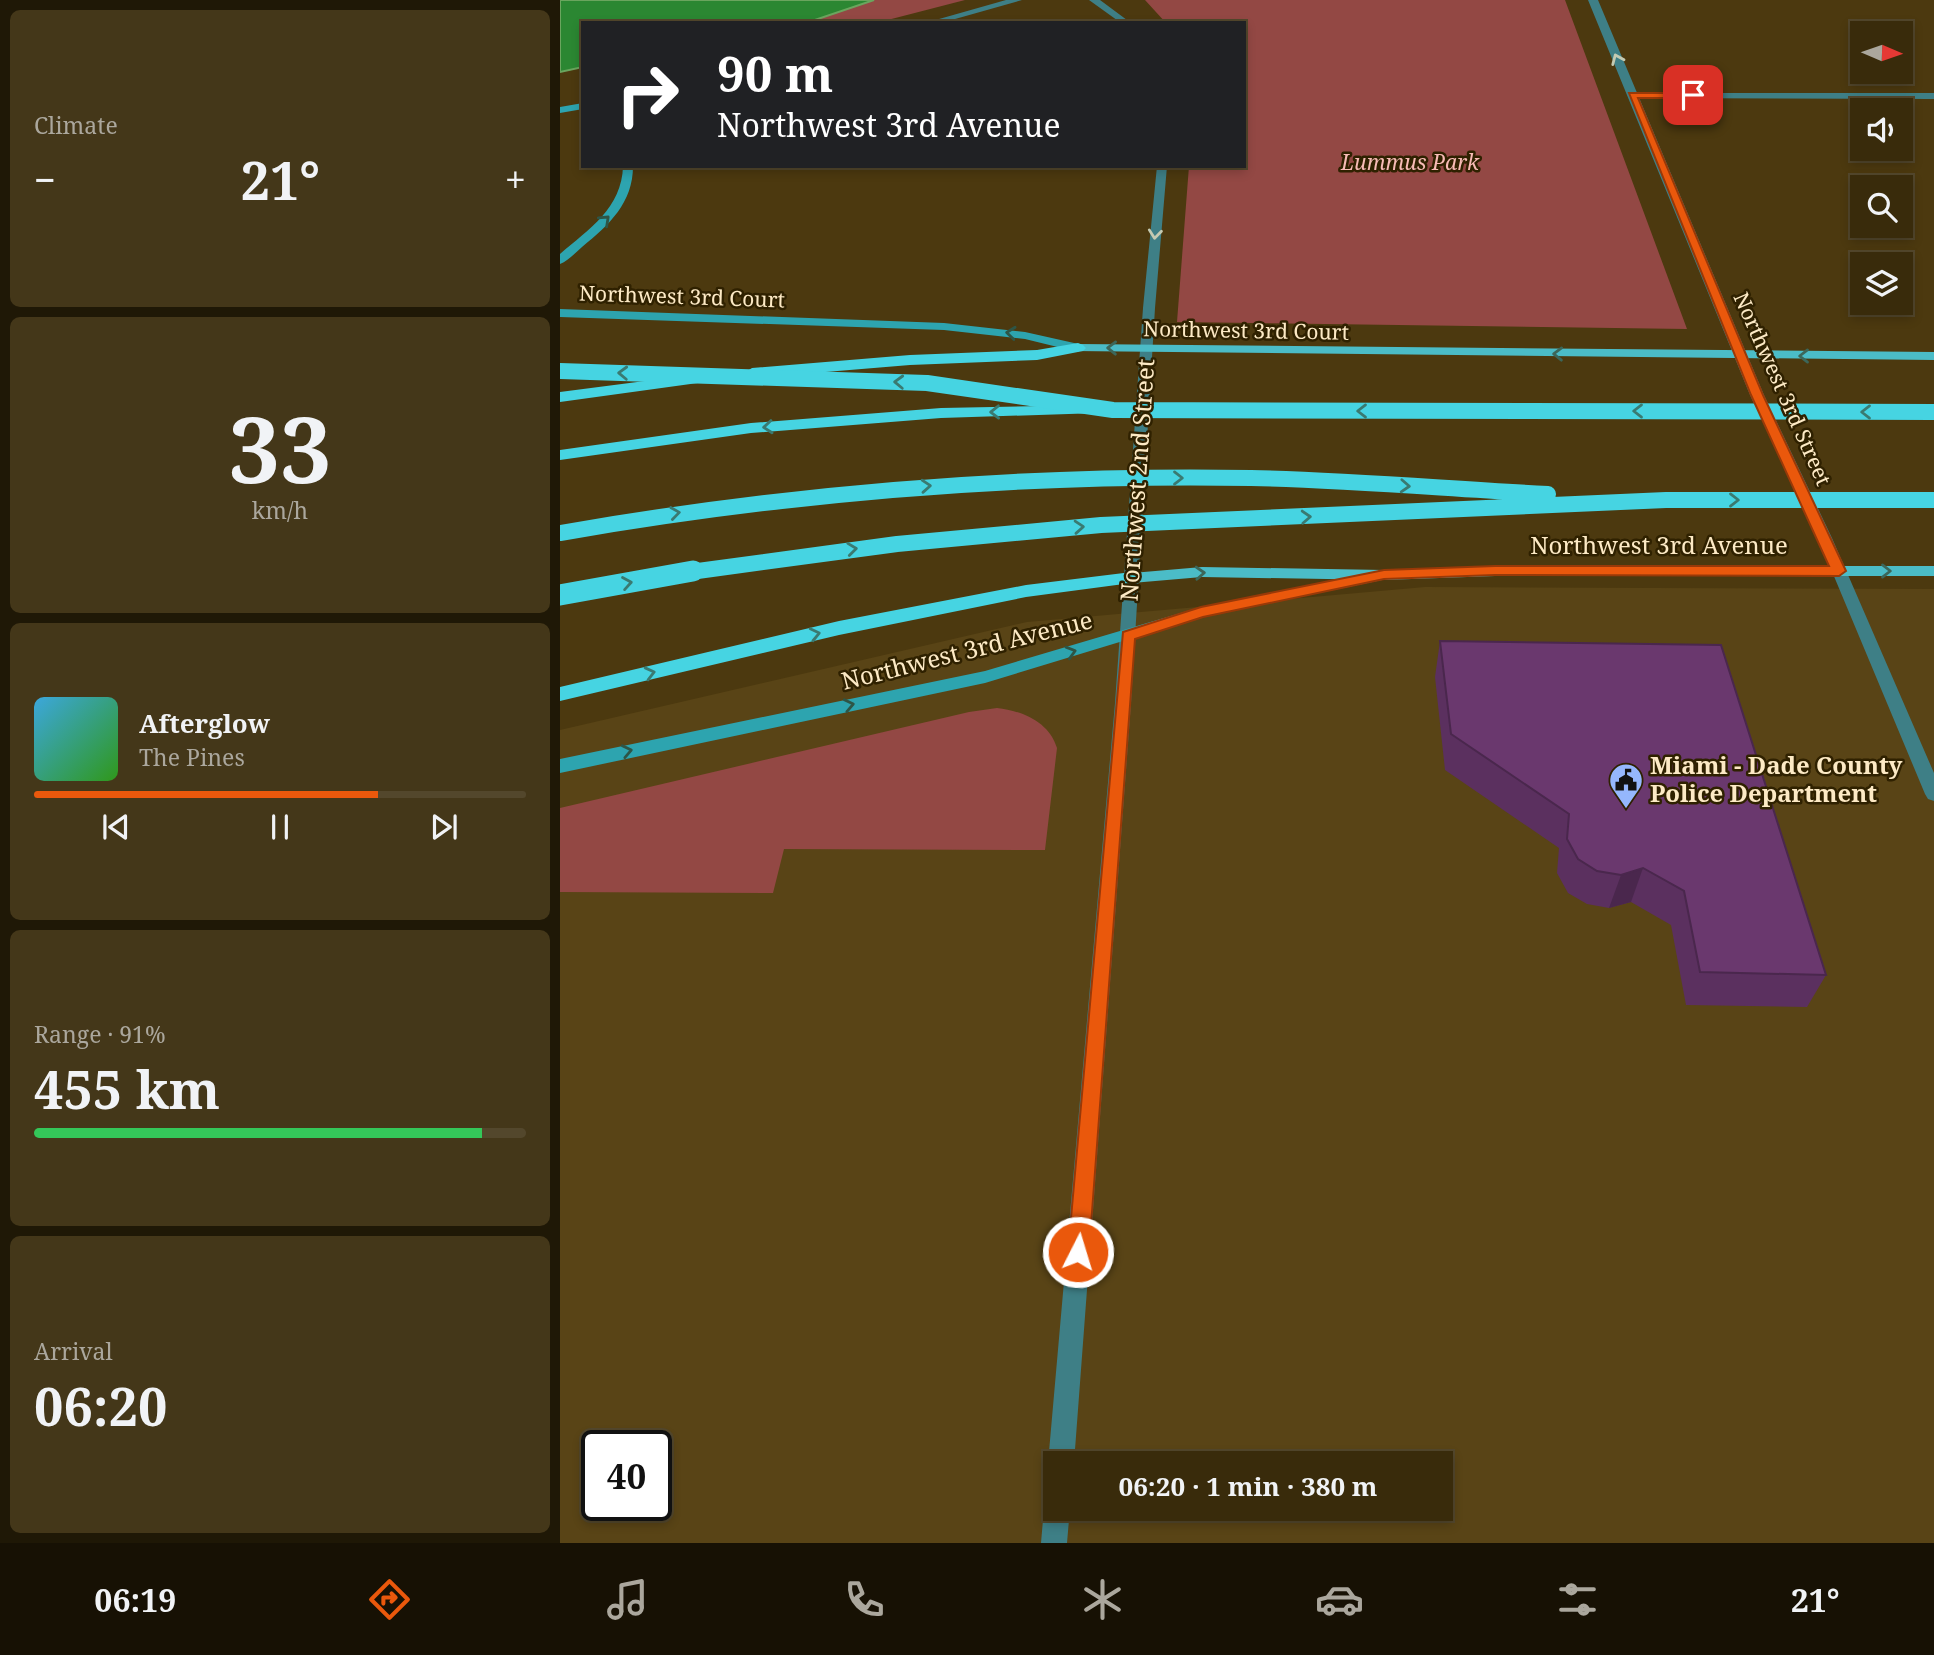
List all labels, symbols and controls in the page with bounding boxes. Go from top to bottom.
north arrow [1850,21,1913,84]
map controls [1850,21,1913,315]
text: 90 m [717,40,833,106]
icon: right [602,49,693,140]
one-way arrow [1612,53,1626,65]
pin [1663,65,1723,125]
icon: arrive [1674,76,1712,114]
button: sound [1850,98,1913,161]
text: Northwest 3rd Avenue [717,103,1061,146]
text: Climate [34,109,118,141]
text: 21° [241,144,320,215]
park label: Lummus Park [1340,148,1480,176]
text: − [34,153,56,205]
text: + [505,153,526,205]
button: search [1850,175,1913,238]
one-way arrow [597,215,610,228]
one-way arrow [1148,228,1163,240]
button: layers [1850,252,1913,315]
street label: Northwest 3rd Court [579,278,785,314]
street label: Northwest 3rd Street [1728,287,1838,490]
street label: Northwest 3rd Court [1143,314,1349,346]
one-way arrow [1006,326,1017,341]
one-way arrow [1107,341,1118,356]
one-way arrow [1552,346,1562,362]
one-way arrow [1798,348,1809,364]
street label: Northwest 2nd Street [1112,358,1161,602]
one-way arrow [617,366,628,381]
one-way arrow [893,375,904,390]
text: 33 [229,386,331,510]
one-way arrow [1356,403,1367,418]
one-way arrow [1633,403,1643,419]
one-way arrow [1860,404,1871,420]
one-way arrow [990,405,1001,420]
one-way arrow [763,419,774,434]
one-way arrow [1173,470,1183,486]
one-way arrow [921,479,932,494]
one-way arrow [1400,479,1411,494]
one-way arrow [1729,492,1740,508]
text: km/h [252,494,308,526]
one-way arrow [670,506,681,521]
one-way arrow [1301,510,1312,525]
one-way arrow [1073,520,1084,535]
street label: Northwest 3rd Avenue [1530,528,1788,561]
one-way arrow [846,542,858,557]
one-way arrow [1881,563,1892,579]
one-way arrow [1195,565,1206,580]
one-way arrow [621,576,633,591]
street label: Northwest 3rd Avenue [838,602,1096,697]
one-way arrow [809,627,821,642]
one-way arrow [1064,646,1076,661]
one-way arrow [644,667,656,681]
one-way arrow [843,698,855,713]
text: Afterglow [139,705,270,741]
text: The Pines [139,741,245,773]
one-way arrow [621,745,633,760]
place label: Miami - Dade County Police Department [1650,748,1903,809]
public building icon: Miami - Dade County Police Department [1607,761,1645,810]
icon: previous [97,808,135,846]
icon: pause [261,808,299,846]
icon: next [425,808,463,846]
text: Range · 91% [34,1018,166,1050]
text: 455 km [34,1053,220,1124]
position arrow [1041,1215,1115,1289]
text: Arrival [34,1335,113,1367]
text: 06:20 [34,1370,167,1441]
speed limit sign: 40 [581,1430,672,1521]
text: 06:20 · 1 min · 380 m [1118,1468,1378,1504]
icon: directions [365,1575,414,1624]
icon: music [603,1575,652,1624]
icon: phone [840,1575,889,1624]
icon: climate [1078,1575,1127,1624]
icon: car [1315,1575,1364,1624]
icon: filters [1553,1575,1602,1624]
text: 06:19 [94,1578,176,1621]
text: 21° [1791,1578,1840,1621]

